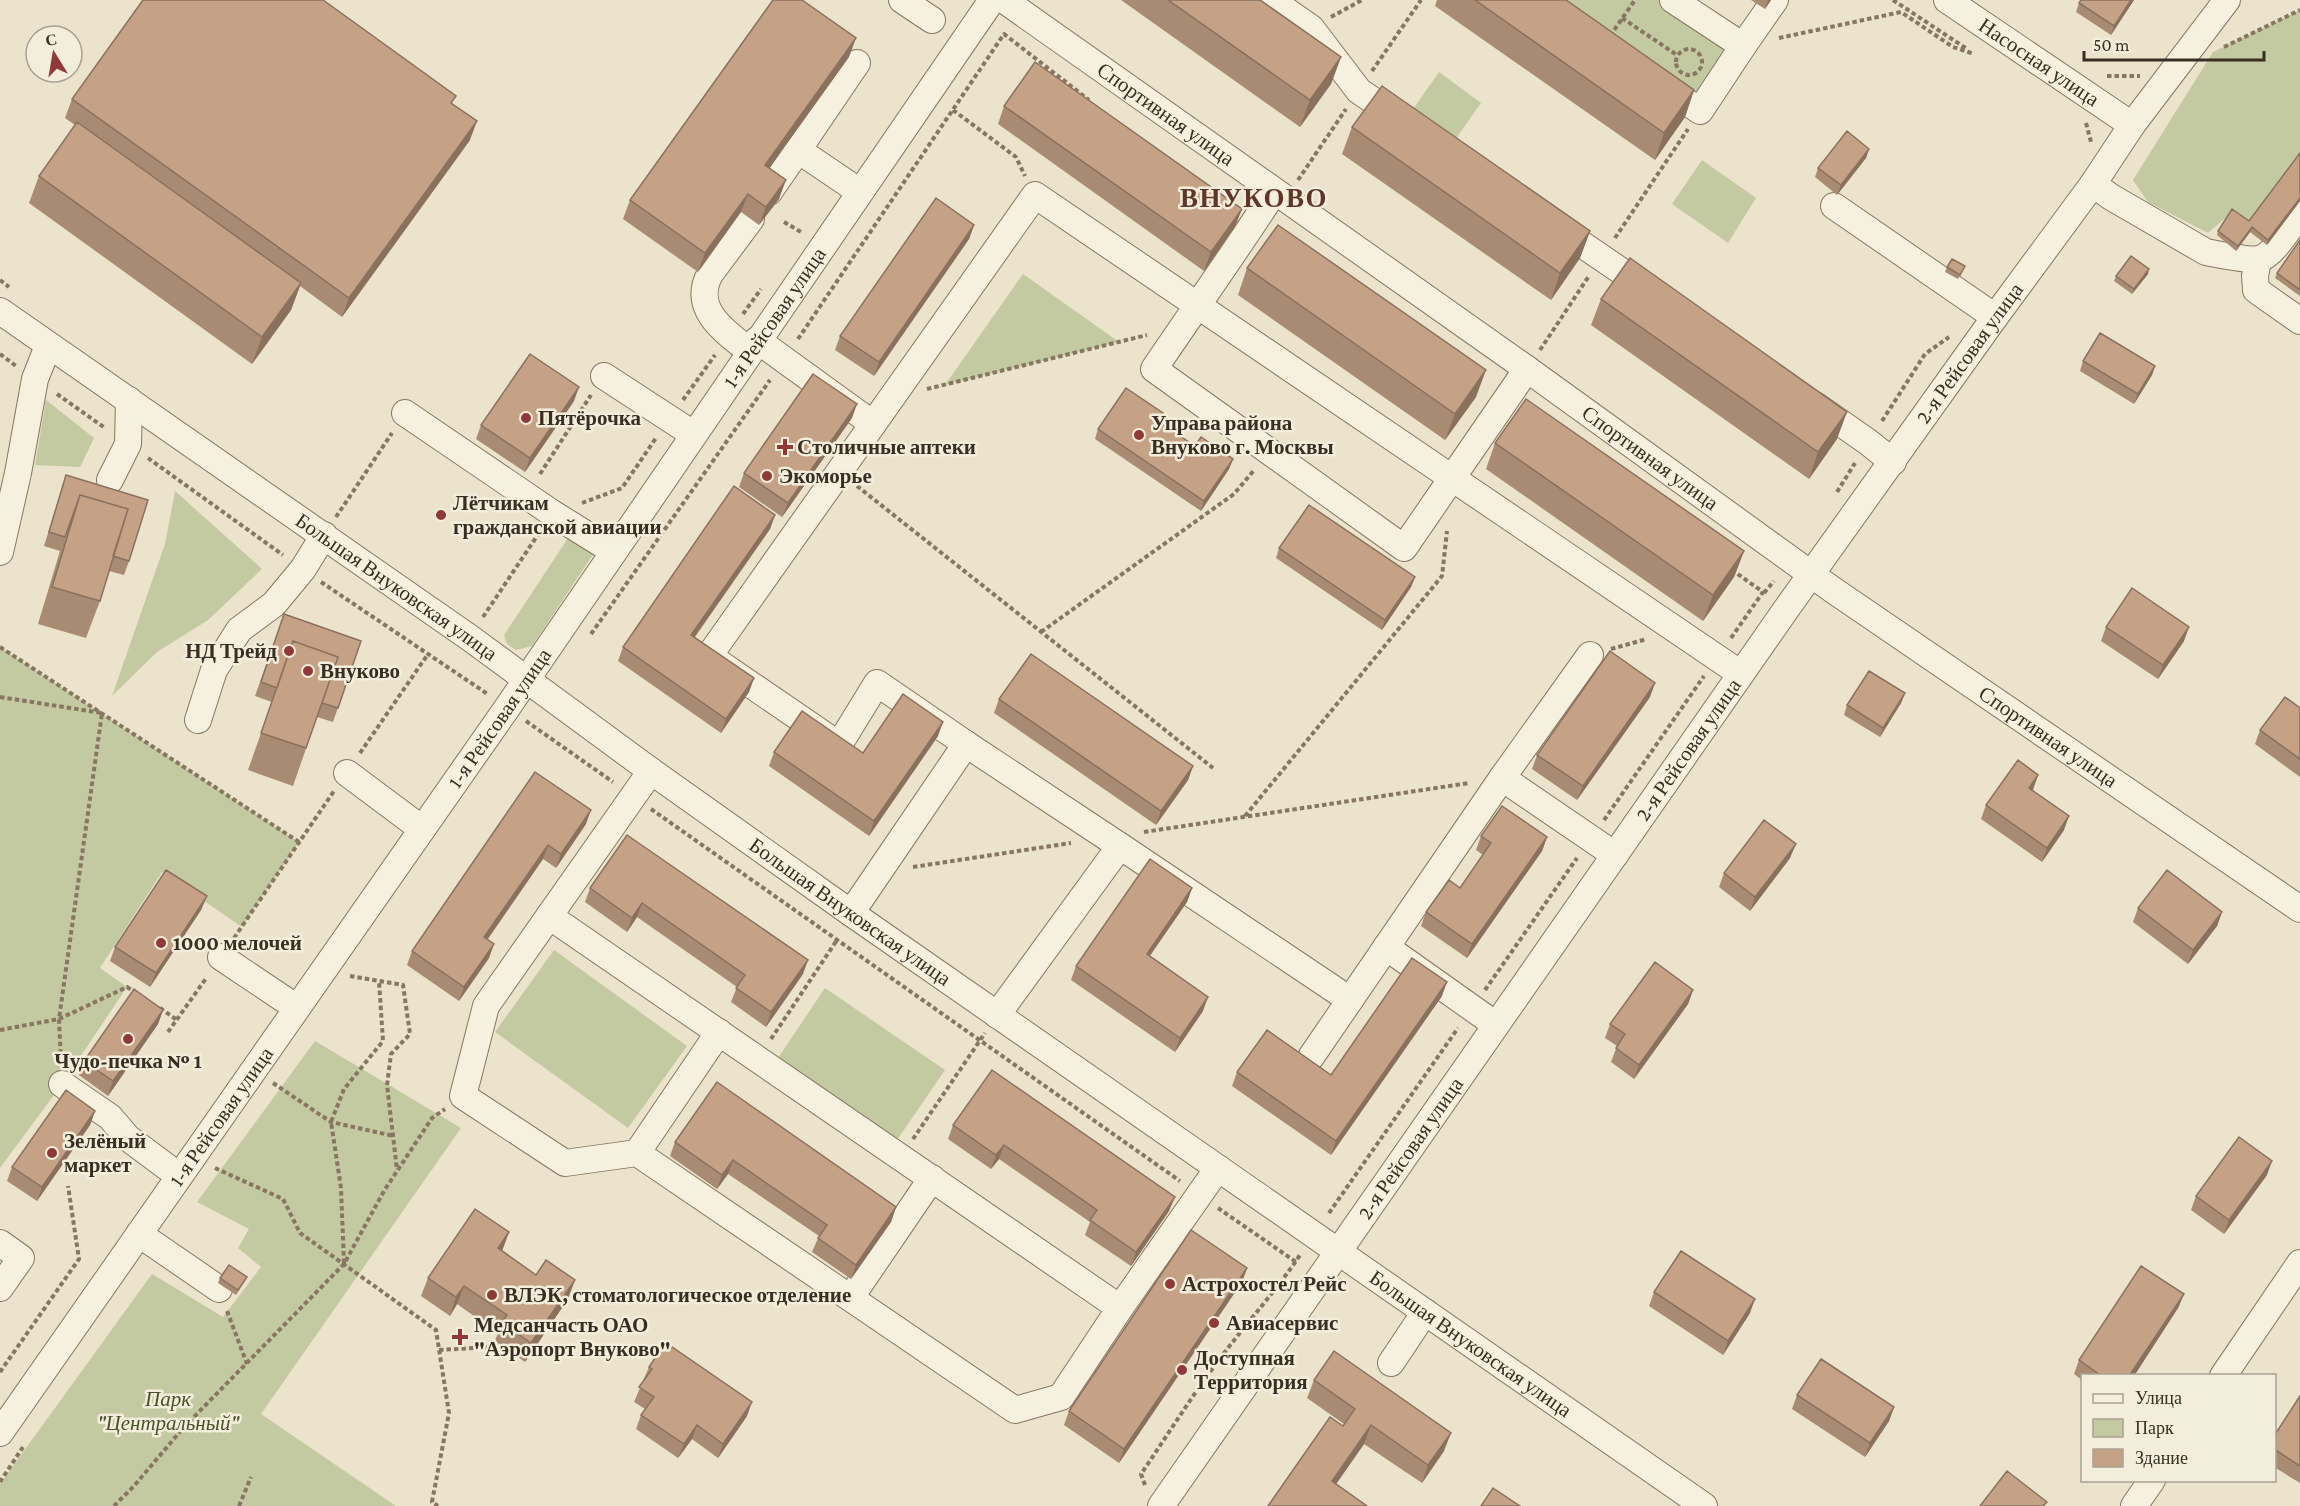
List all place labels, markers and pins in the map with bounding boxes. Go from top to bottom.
place label: Пятёрочка [538,406,642,430]
marker: Пятёрочка [519,411,533,425]
place label: Управа района Внуково г. Москвы [1151,411,1334,459]
marker: Управа района Внуково г. Москвы [1132,428,1146,442]
place label: Столичные аптеки [797,435,976,459]
marker: Столичные аптеки [778,440,792,454]
place label: Экоморье [779,464,872,488]
marker: Экоморье [760,469,774,483]
place label: Лётчикам гражданской авиации [453,491,662,539]
marker: Лётчикам гражданской авиации [434,508,448,522]
place label: НД Трейд [185,639,277,663]
marker: НД Трейд [282,644,296,658]
place label: Внуково [320,659,400,683]
marker: Внуково [301,664,315,678]
place label: 1000 мелочей [173,931,302,955]
marker: 1000 мелочей [154,936,168,950]
marker: Чудо-печка № 1 [121,1032,135,1046]
place label: Чудо-печка № 1 [54,1049,202,1073]
place label: Зелёный маркет [64,1129,146,1177]
marker: Зелёный маркет [45,1146,59,1160]
place label: Астрохостел Рейс [1182,1272,1346,1296]
marker: Астрохостел Рейс [1163,1277,1177,1291]
place label: ВЛЭК, стоматологическое отделение [504,1283,851,1307]
marker: ВЛЭК, стоматологическое отделение [485,1288,499,1302]
place label: Авиасервис [1226,1311,1338,1335]
place label: Медсанчасть ОАО "Аэропорт Внуково" [474,1313,671,1361]
marker: Авиасервис [1207,1316,1221,1330]
marker: Медсанчасть ОАО "Аэропорт Внуково" [451,1328,469,1346]
place label: Доступная Территория [1194,1346,1308,1394]
marker: Доступная Территория [1175,1363,1189,1377]

